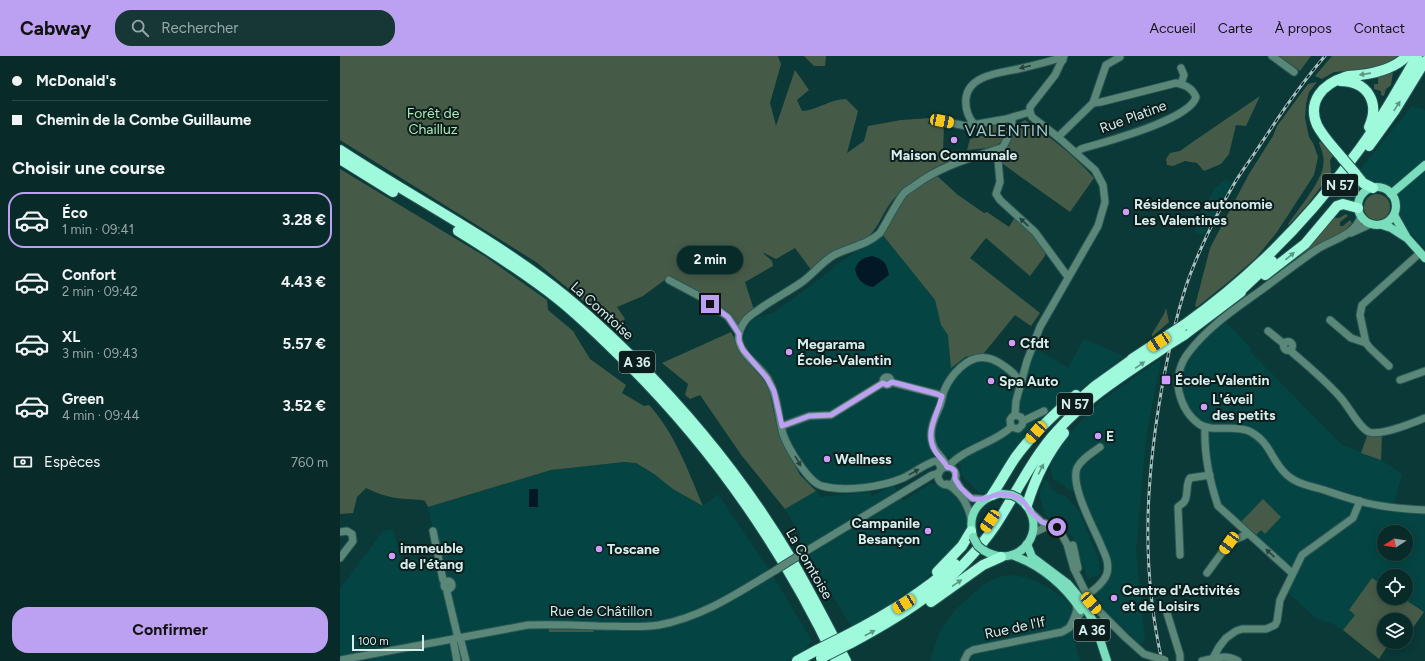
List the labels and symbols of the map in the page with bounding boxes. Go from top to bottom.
one-way arrow [1019,65,1031,71]
one-way arrow [1359,71,1371,77]
street label: Rue Platine [1097,97,1169,137]
one-way arrow [1393,101,1401,111]
park label: Forêt de Chailluz [407,105,460,138]
car [929,113,955,129]
district label: VALENTIN [965,121,1049,140]
marker: Maison Communale [949,135,959,145]
place label: Maison Communale [891,147,1017,164]
road number: N 57 [1322,174,1358,196]
place label: Résidence autonomie Les Valentines [1134,196,1273,229]
marker: Résidence autonomie Les Valentines [1121,207,1131,217]
one-way arrow [1019,218,1029,227]
callout: 2 min [677,246,743,274]
one-way arrow [1285,251,1296,260]
street label: La Comtoise [567,278,637,344]
route end [701,295,719,313]
car [1146,330,1172,354]
place label: Cfdt [1020,335,1050,352]
place label: Megarama École-Valentin [797,336,891,369]
marker: Cfdt [1007,338,1017,348]
marker: Megarama École-Valentin [784,347,794,357]
road number: A 36 [619,351,655,373]
one-way arrow [1134,361,1145,369]
place label: École-Valentin [1175,372,1269,389]
place label: Spa Auto [999,373,1058,390]
marker: École-Valentin [1160,374,1172,386]
marker: Spa Auto [986,376,996,386]
place label: L'éveil des petits [1212,391,1276,424]
road number: N 57 [1057,393,1093,415]
marker: L'éveil des petits [1199,402,1209,412]
car [1024,419,1048,445]
place label: E [1106,428,1114,445]
marker: E [1093,431,1103,441]
place label: Wellness [835,451,892,468]
marker: Wellness [822,454,832,464]
one-way arrow [795,455,802,467]
one-way arrow [1038,463,1044,475]
one-way arrow [908,469,920,475]
car [978,508,1002,534]
place label: Campanile Besançon [851,515,920,548]
route start [1048,518,1066,536]
north arrow [1377,525,1413,561]
street label: La Comtoise [782,526,836,603]
marker: Campanile Besançon [923,526,933,536]
car [1217,530,1241,556]
place label: immeuble de l'étang [400,540,464,573]
place label: Toscane [607,541,660,558]
marker: Toscane [594,544,604,554]
one-way arrow [1264,549,1275,558]
marker: immeuble de l'étang [387,551,397,561]
one-way arrow [952,579,963,587]
place label: Centre d'Activités et de Loisirs [1122,582,1240,615]
car [1079,590,1103,616]
car [891,593,917,615]
marker: Centre d'Activités et de Loisirs [1109,593,1119,603]
street label: Rue de Châtillon [550,603,653,620]
street label: Rue de l'If [983,613,1048,643]
road number: A 36 [1074,619,1110,641]
one-way arrow [864,630,875,636]
scale bar [352,633,424,652]

